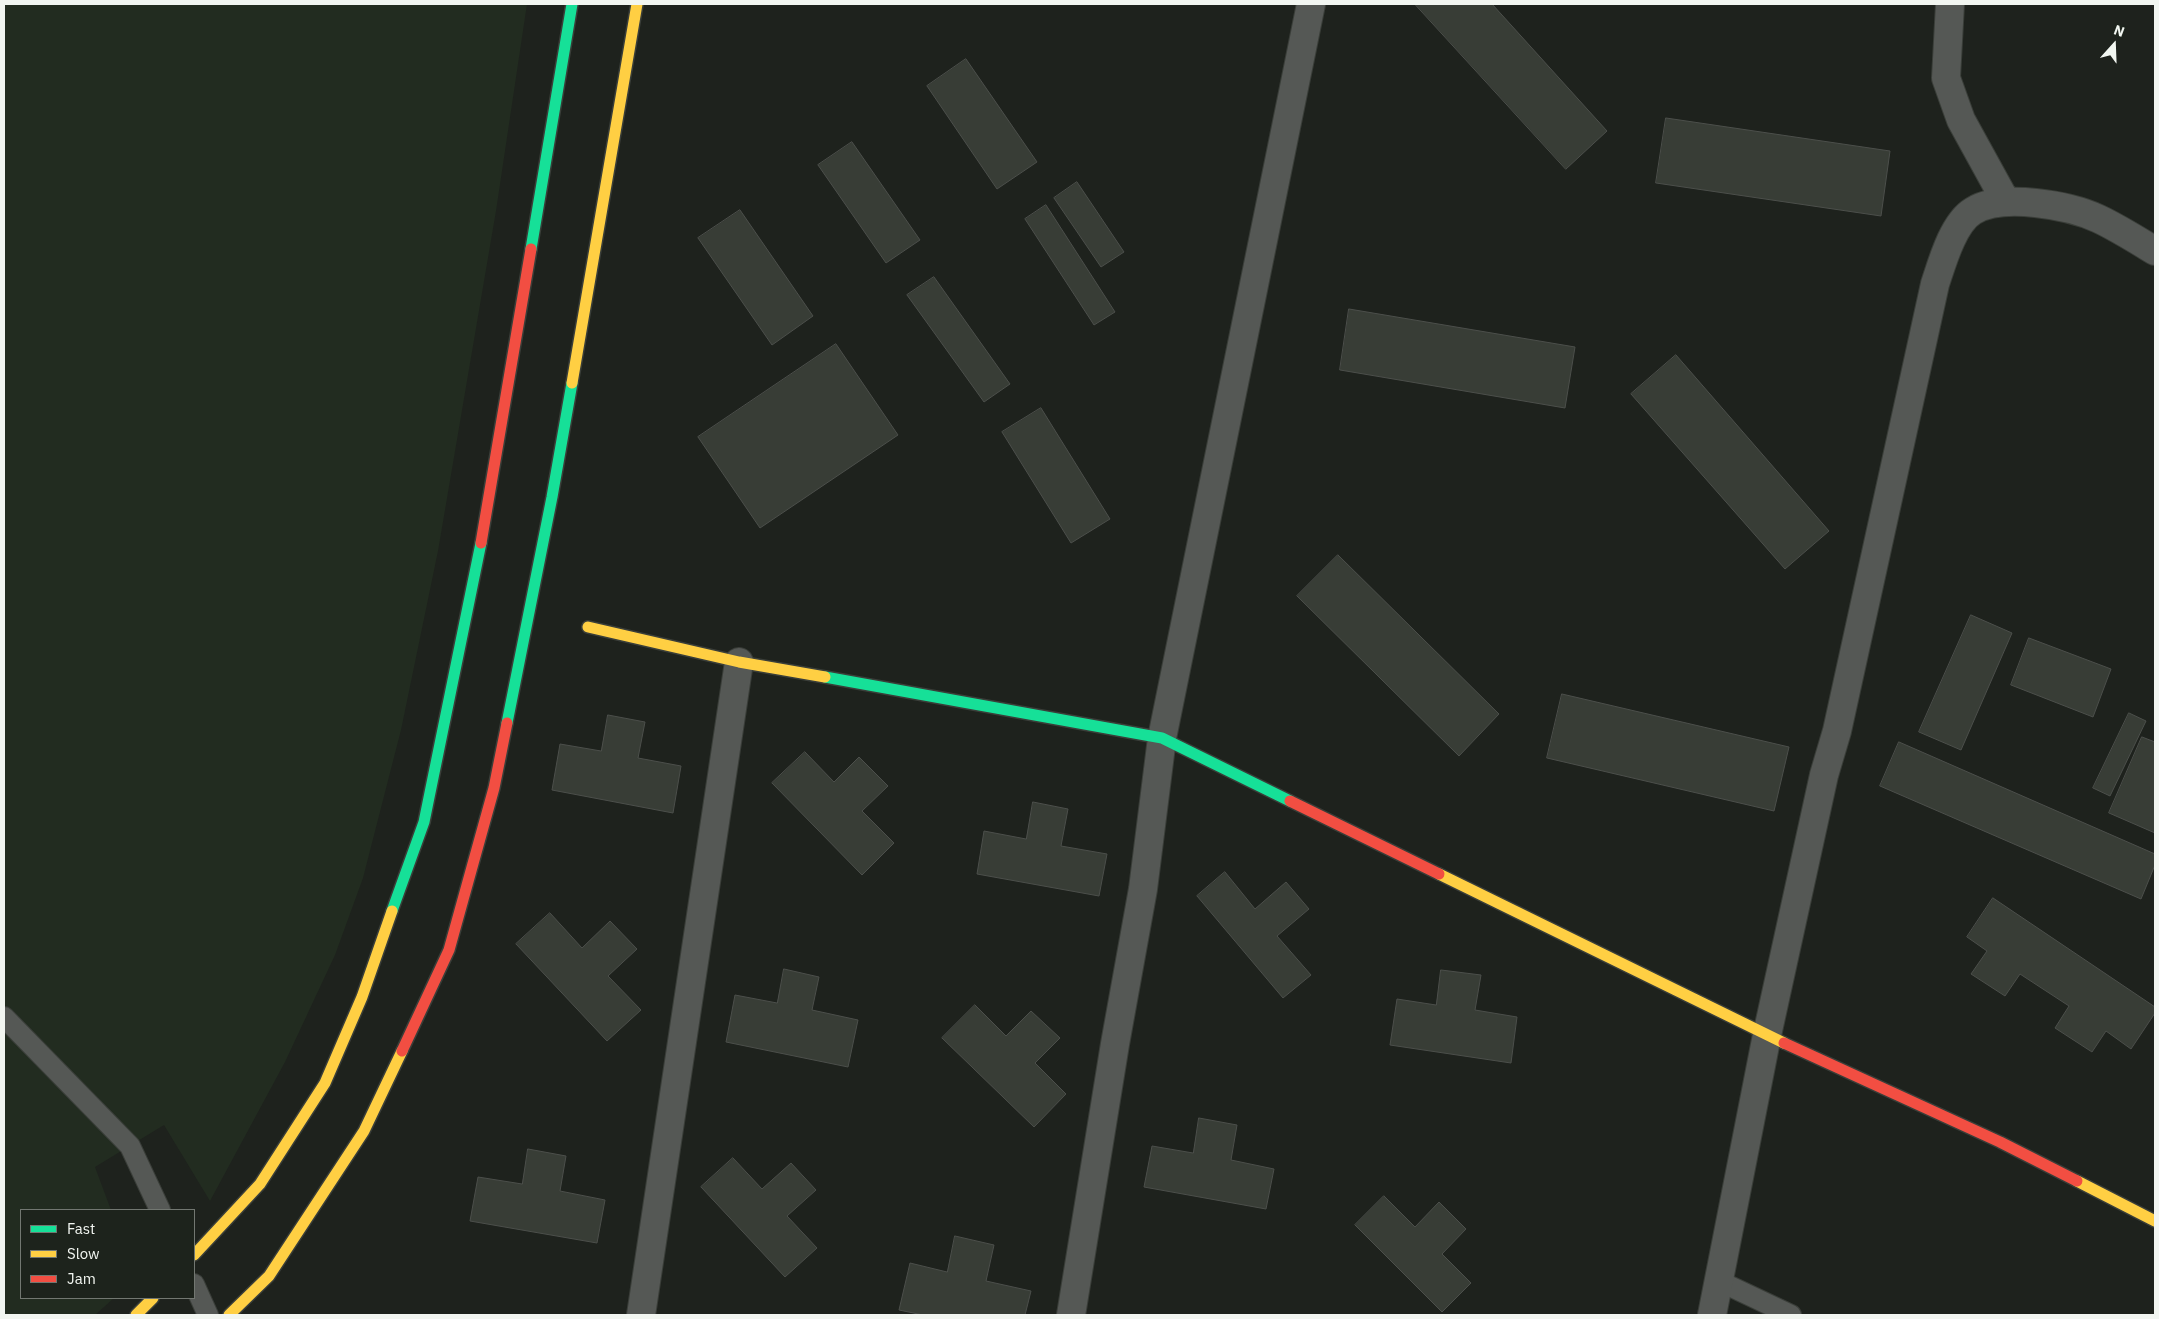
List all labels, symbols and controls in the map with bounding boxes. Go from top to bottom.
north arrow [2089,20,2139,70]
text: N [2111,21,2127,41]
legend [20,1209,195,1299]
text: Fast [67,1219,95,1238]
text: Slow [67,1244,100,1263]
text: Jam [67,1269,96,1288]

